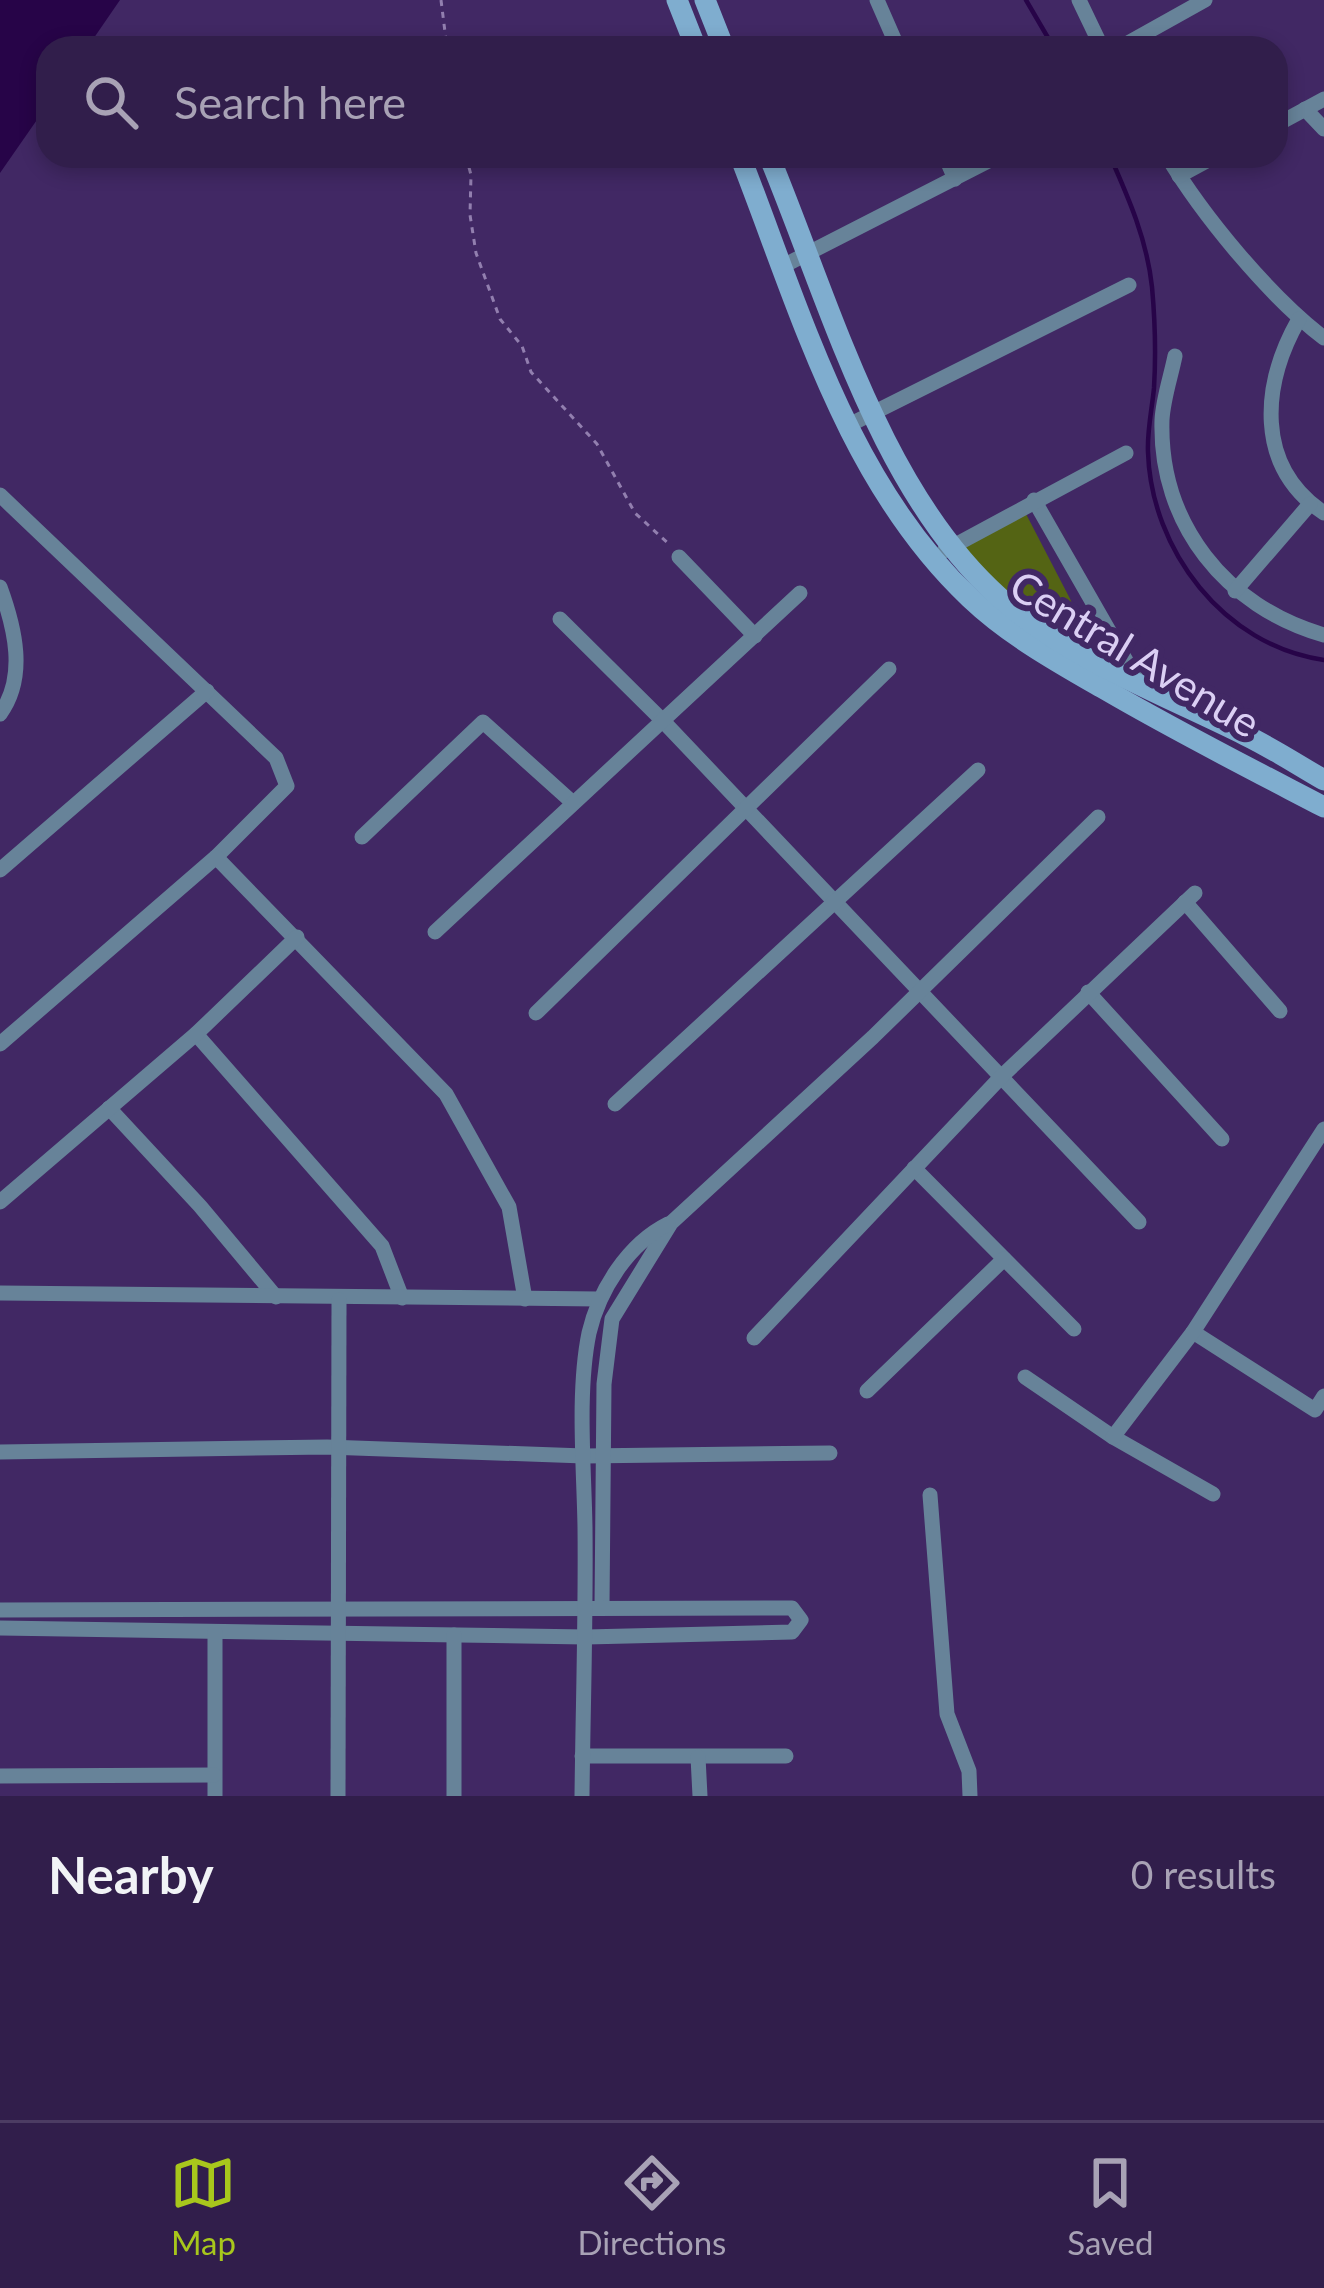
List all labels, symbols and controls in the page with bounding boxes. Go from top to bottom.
search box [36,36,1288,168]
icon: search [78,69,144,135]
text: Search here [174,75,406,129]
street label: Central Avenue [1002,559,1269,747]
text: Nearby [48,1844,214,1905]
text: 0 results [1131,1851,1276,1897]
tab: Map [170,2150,236,2262]
tab: Directions [577,2150,726,2262]
tab: Saved [1067,2150,1154,2262]

